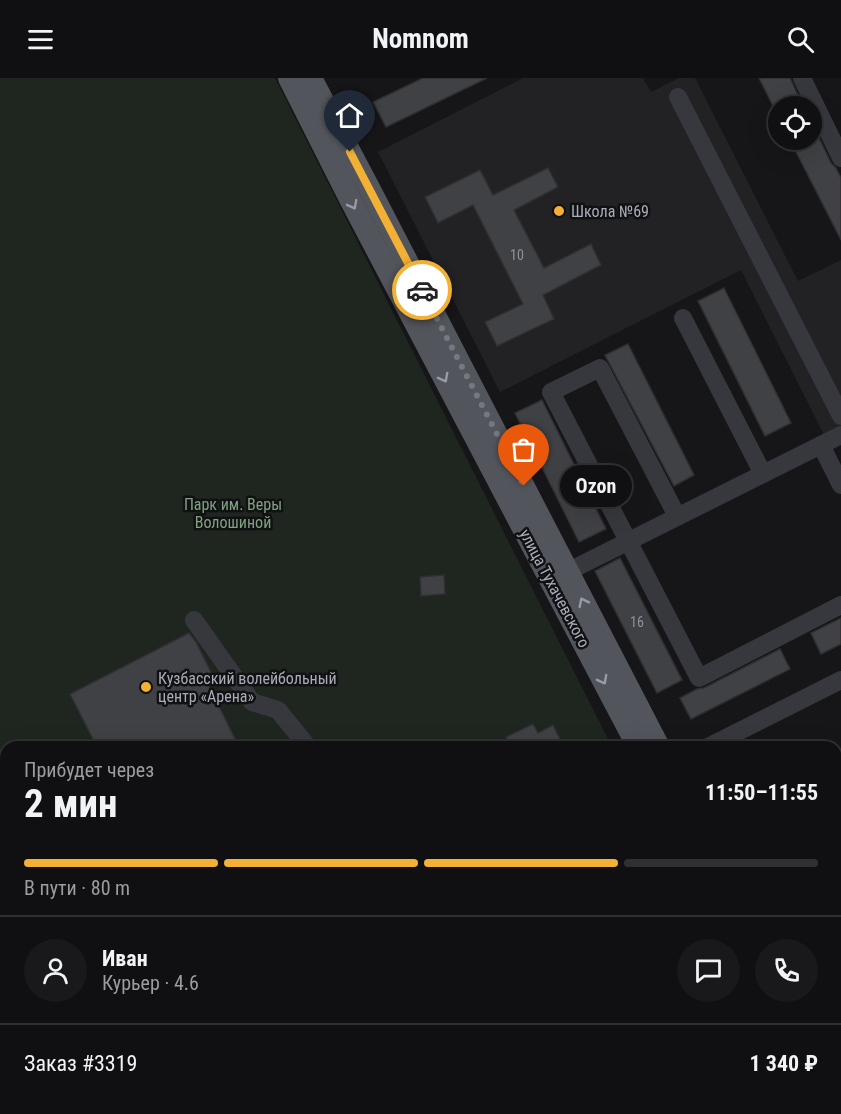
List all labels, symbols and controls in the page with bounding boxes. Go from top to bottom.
icon: menu [24,23,57,56]
text: Nomnom [372,23,469,55]
icon: search [784,23,817,56]
pin [324,90,375,152]
map controls [768,96,822,150]
button: locate [768,96,822,150]
icon: home [333,99,366,132]
one-way arrow [346,199,357,210]
place label: Школа №69 [571,202,649,221]
marker: Школа №69 [552,204,566,218]
house number: 10 [510,247,524,263]
courier [392,260,452,320]
icon: car [406,274,439,307]
one-way arrow [437,371,448,382]
pin [498,424,549,486]
icon: bag [507,433,540,466]
callout: Ozon [560,465,632,507]
text: Ozon [576,474,616,498]
park label: Парк им. Веры Волошиной [184,495,282,532]
street label: улица Тухачевского [515,526,594,651]
one-way arrow [579,597,591,608]
house number: 16 [630,614,644,630]
place label: Кузбасский волейбольный центр «Арена» [158,669,337,706]
one-way arrow [596,674,608,685]
marker: Кузбасский волейбольный центр «Арена» [139,680,153,694]
text: Прибудет через [24,758,154,782]
text: 11:50–11:55 [705,780,818,805]
text: 2 мин [24,781,118,827]
text: В пути · 80 m [24,876,130,900]
button: person [24,939,87,1002]
button: chat [677,939,740,1002]
button: phone [755,939,818,1002]
text: Иван [102,946,148,971]
text: Курьер · 4.6 [102,971,199,995]
text: Заказ #3319 [24,1051,137,1076]
text: 1 340 ₽ [750,1051,818,1076]

